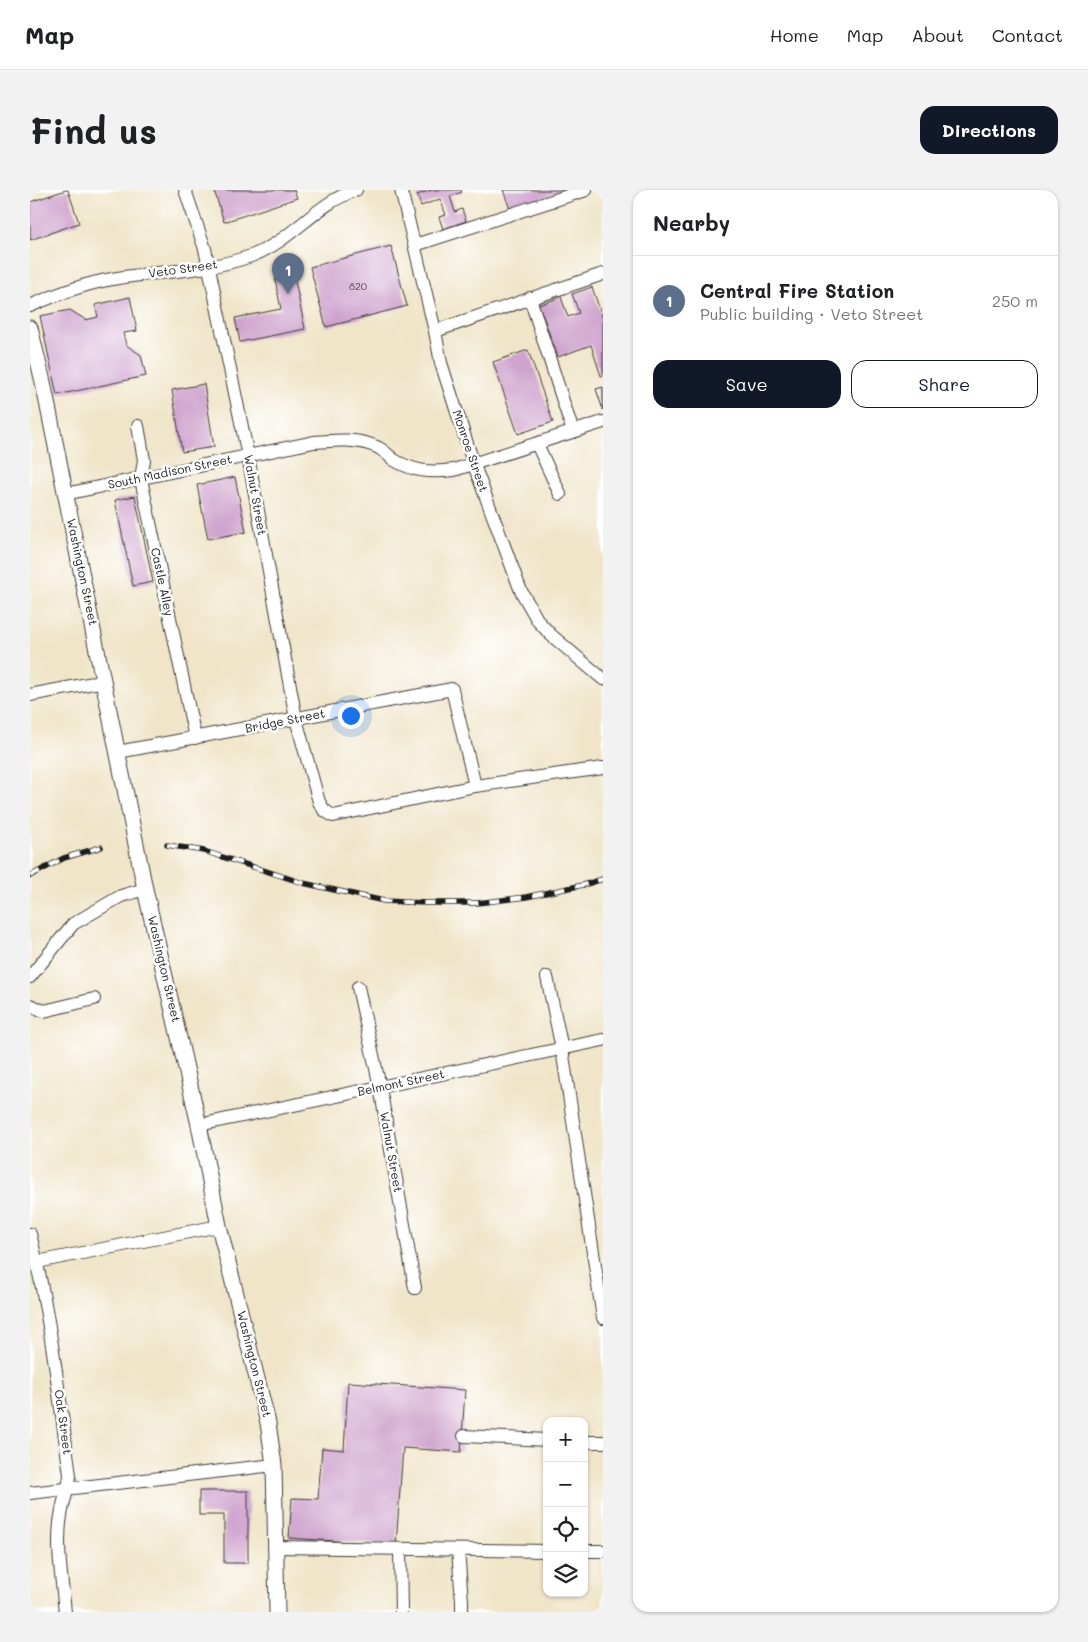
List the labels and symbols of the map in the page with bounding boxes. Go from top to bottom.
pin: 1 [272,253,304,294]
street label: Veto Street [147,255,218,281]
house number: 820 [349,279,367,293]
street label: Monroe Street [449,407,492,494]
street label: South Madison Street [106,450,233,492]
street label: Walnut Street [241,453,271,536]
street label: Washington Street [64,517,102,627]
street label: Castle Alley [148,546,178,617]
your location [338,703,364,729]
street label: Bridge Street [243,704,326,736]
street label: Washington Street [145,914,185,1024]
street label: Belmont Street [356,1065,446,1099]
street label: Walnut Street [377,1110,407,1193]
street label: Washington Street [234,1309,276,1419]
street label: Oak Street [52,1388,76,1455]

